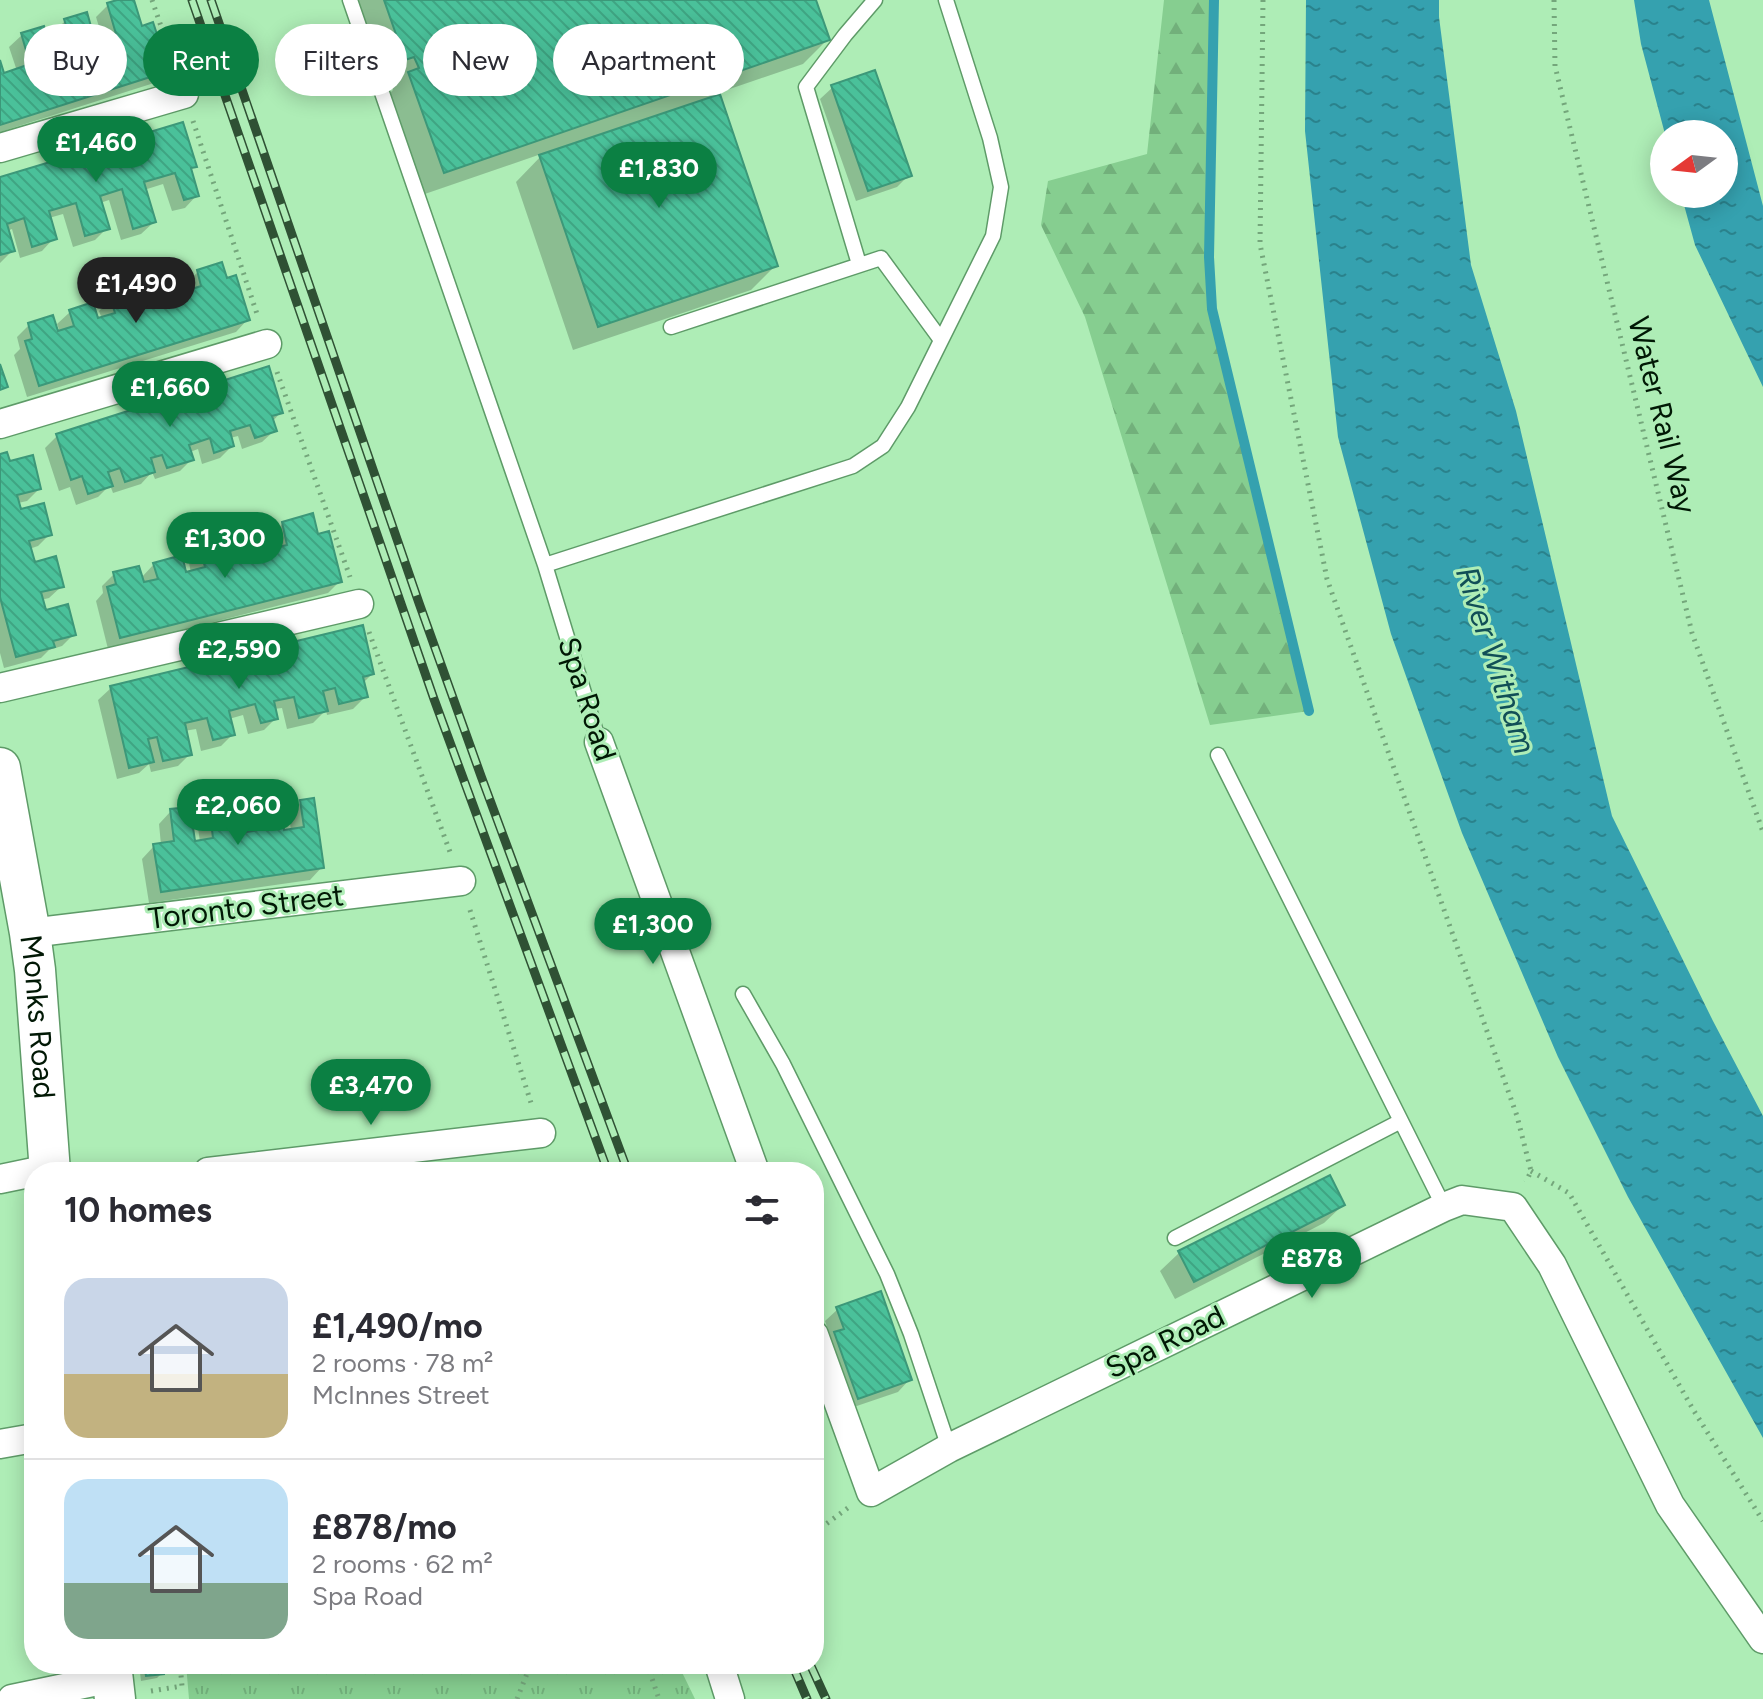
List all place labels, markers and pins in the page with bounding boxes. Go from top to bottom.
pin: £1,460 [31,116,161,184]
pin: £1,830 [594,142,724,210]
pin: £1,490 [71,257,201,325]
pin: £1,660 [105,361,235,429]
pin: £1,300 [160,512,290,580]
pin: £2,590 [174,623,304,691]
pin: £2,060 [173,779,303,847]
pin: £1,300 [588,898,718,966]
pin: £3,470 [306,1059,436,1127]
pin: £878 [1265,1232,1359,1300]

